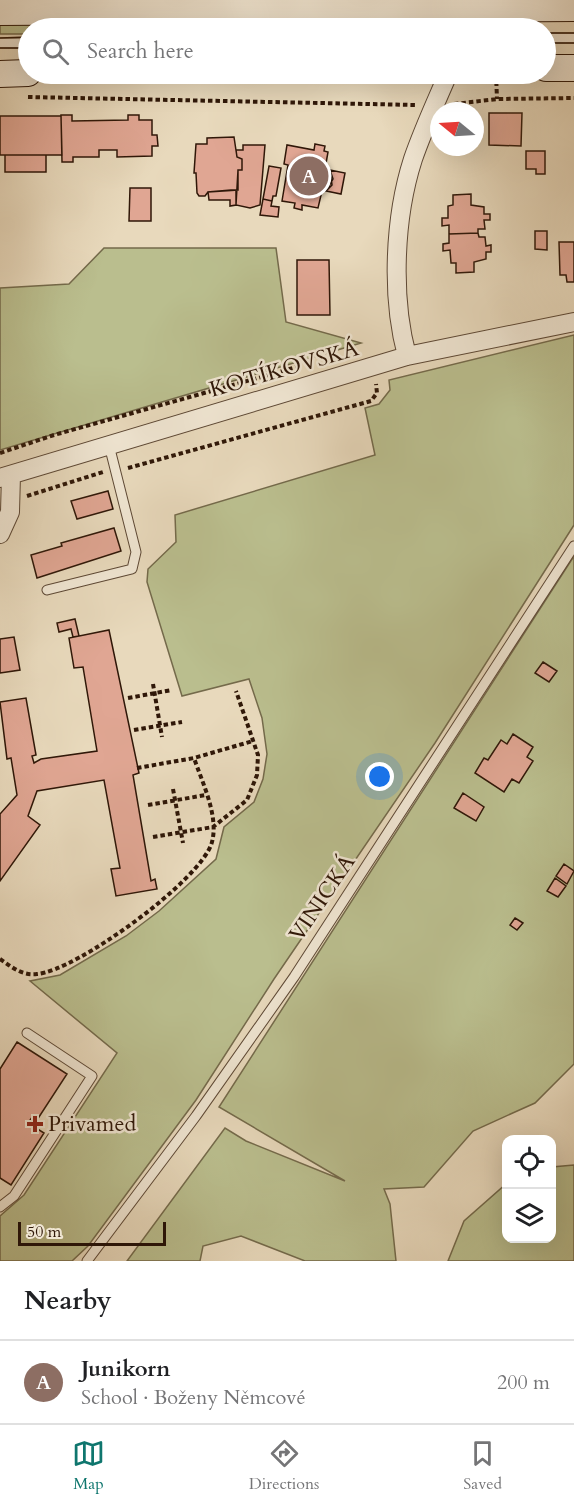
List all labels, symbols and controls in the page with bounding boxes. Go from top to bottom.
search box [18,18,556,84]
icon: search [39,35,72,68]
text: Search here [87,36,194,66]
north arrow [430,102,484,156]
pin: A [290,154,328,198]
street label: KOTÍKOVSKÁ [206,333,362,405]
your location [365,762,394,791]
street label: VINICKÁ [282,848,362,947]
place label: Privamed [48,1109,136,1139]
marker: Privamed [26,1115,44,1133]
map controls [502,1135,556,1243]
button: locate [502,1135,556,1189]
button: layers [502,1189,556,1243]
scale bar [18,1219,166,1246]
text: 50 m [27,1221,61,1243]
text: Nearby [24,1283,112,1318]
text: Junikorn [81,1354,170,1384]
text: A [36,1369,51,1396]
text: 200 m [497,1369,550,1396]
text: School · Boženy Němcové [81,1384,306,1411]
tab: Map [72,1437,105,1495]
tab: Directions [249,1437,319,1495]
tab: Saved [463,1437,502,1495]

